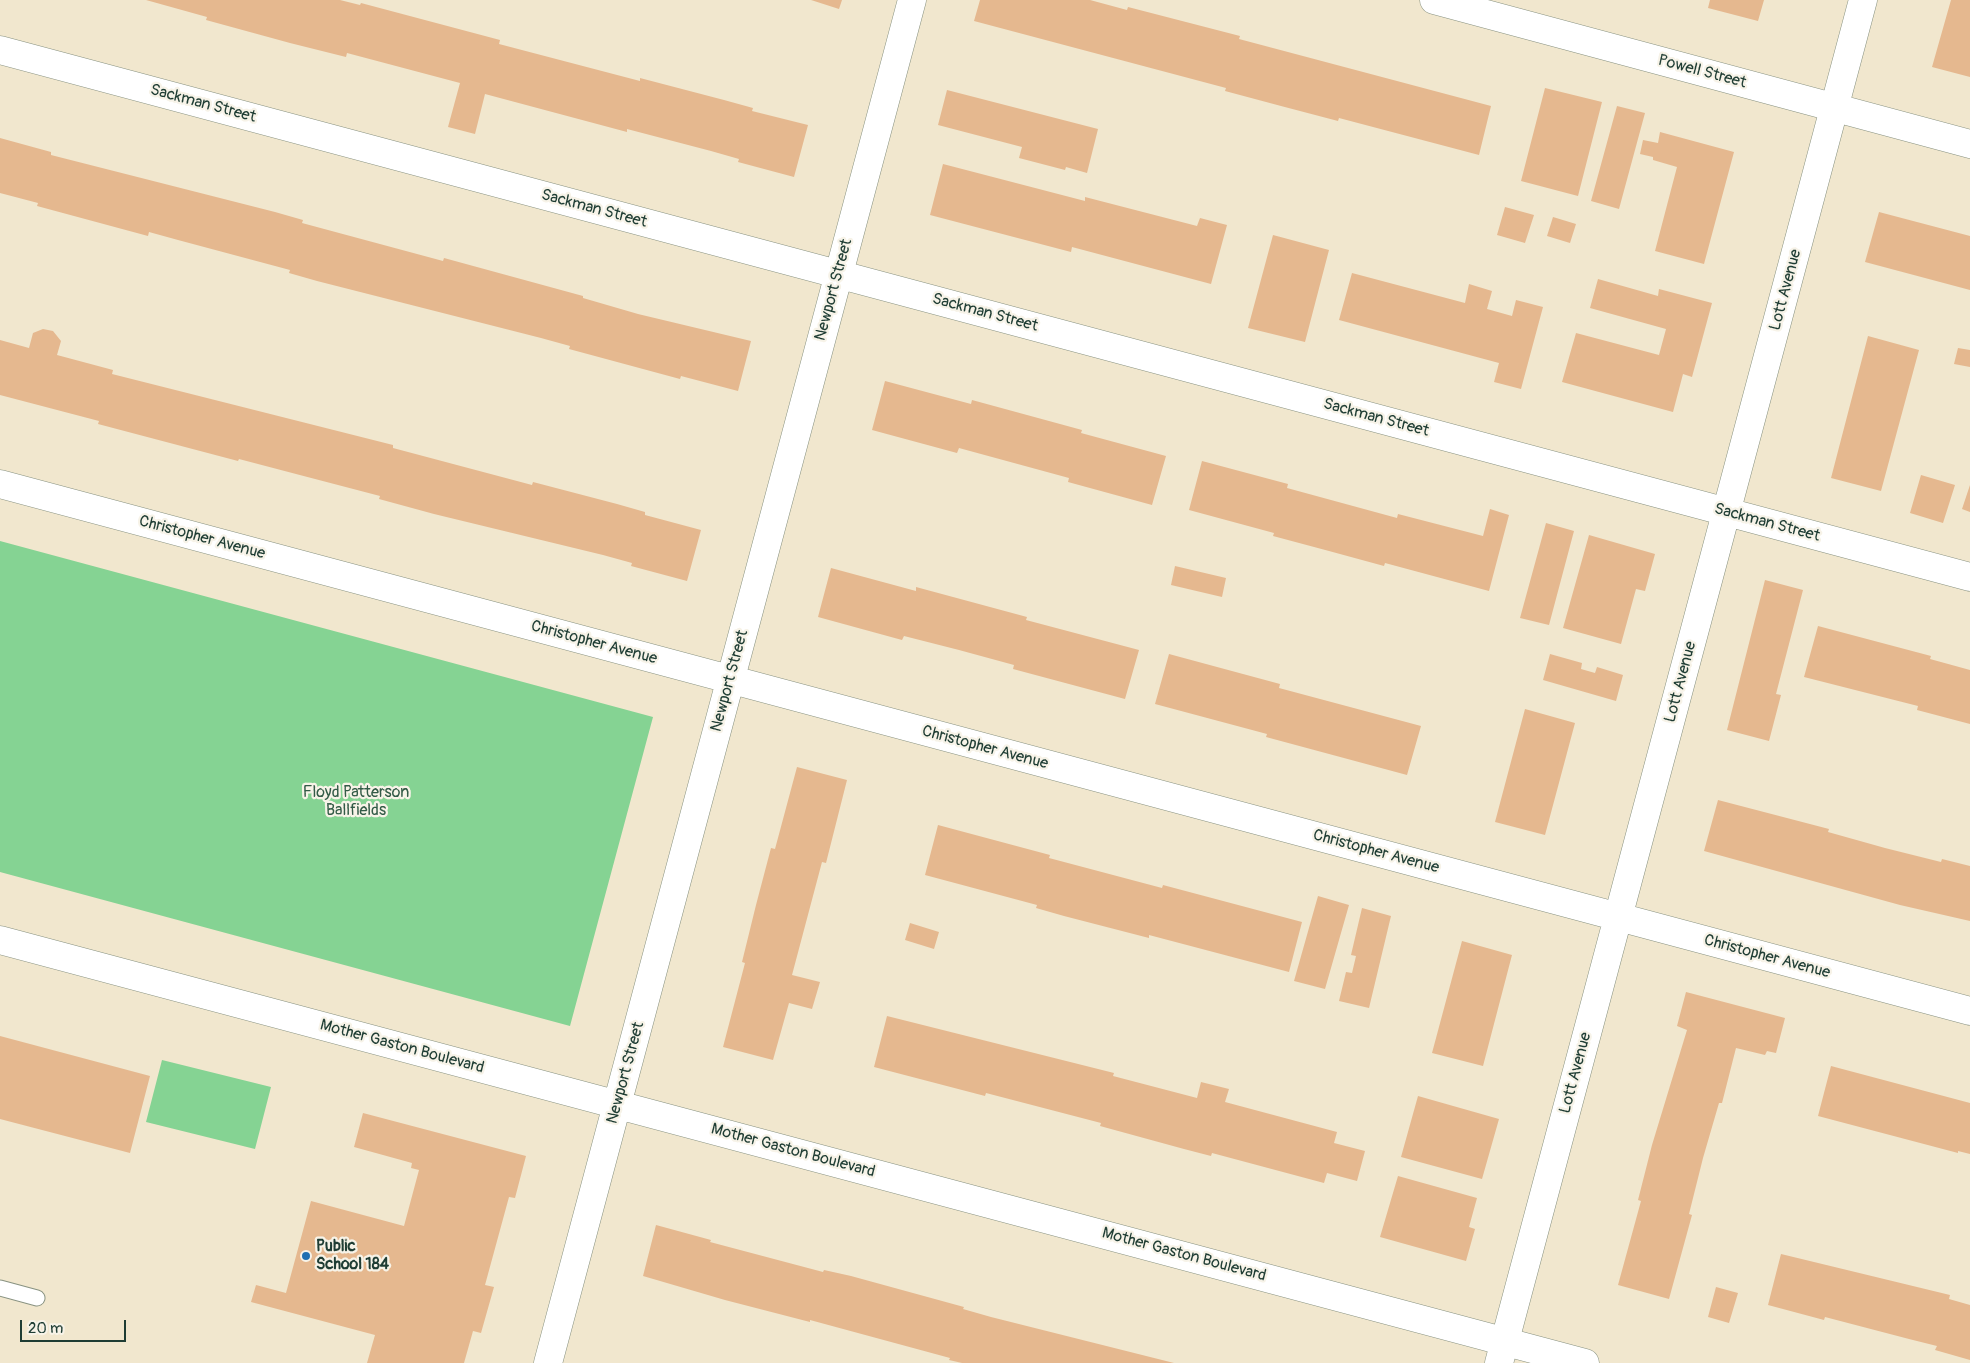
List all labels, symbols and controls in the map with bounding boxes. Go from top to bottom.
street label: Powell Street [1656,51,1748,93]
street label: Sackman Street [148,81,258,127]
street label: Sackman Street [539,186,649,232]
street label: Newport Street [811,237,857,343]
street label: Lott Avenue [1766,247,1806,333]
street label: Sackman Street [930,290,1040,336]
street label: Sackman Street [1321,395,1431,441]
street label: Sackman Street [1712,500,1822,546]
street label: Christopher Avenue [137,512,267,564]
street label: Christopher Avenue [529,617,659,669]
street label: Newport Street [707,628,753,734]
street label: Lott Avenue [1661,639,1701,725]
street label: Christopher Avenue [920,722,1050,774]
park label: Floyd Patterson Ballfields [303,783,409,821]
street label: Christopher Avenue [1311,826,1441,878]
street label: Christopher Avenue [1702,931,1832,983]
street label: Mother Gaston Boulevard [318,1016,486,1078]
street label: Newport Street [603,1020,649,1126]
street label: Lott Avenue [1556,1030,1596,1116]
street label: Mother Gaston Boulevard [709,1120,877,1182]
street label: Mother Gaston Boulevard [1100,1224,1268,1286]
place label: Public School 184 [316,1237,389,1275]
marker: Public School 184 [300,1250,312,1262]
scale bar [22,1310,129,1342]
text: 20 m [28,1319,63,1338]

